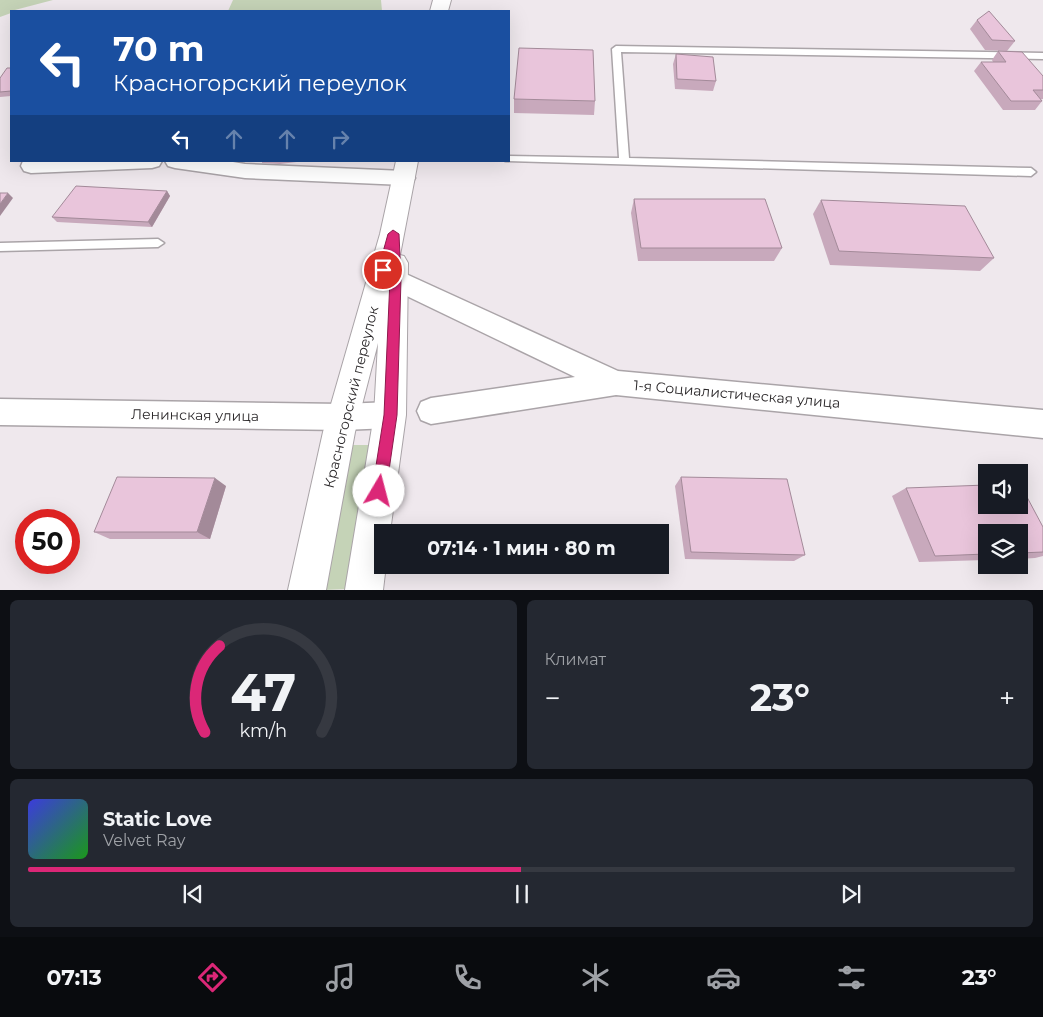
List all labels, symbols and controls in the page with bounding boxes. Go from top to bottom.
text: 70 m [113,27,204,70]
icon: left [30,30,95,95]
text: Красногорский переулок [113,70,407,97]
icon: left [167,125,195,153]
icon: ahead [220,125,248,153]
icon: ahead [273,125,301,153]
icon: right [326,125,354,153]
pin [362,249,404,291]
icon: arrive [369,256,397,284]
street label: Красногорский переулок [320,304,382,490]
street label: 1-я Социалистическая улица [633,376,841,412]
street label: Ленинская улица [131,405,259,425]
position arrow [352,464,404,516]
map controls [978,464,1028,574]
button: sound [978,464,1028,514]
speed limit sign: 50 [15,509,80,574]
button: layers [978,524,1028,574]
text: 07:14 · 1 мин · 80 m [427,537,616,560]
text: Климат [545,650,606,669]
text: 47 [230,661,296,724]
text: 23° [750,674,810,721]
text: − [545,681,561,715]
text: + [999,681,1015,715]
text: km/h [239,720,287,741]
text: Static Love [103,808,212,831]
text: Velvet Ray [103,831,185,850]
icon: previous [179,880,207,908]
icon: pause [508,880,536,908]
icon: next [837,880,865,908]
icon: directions [195,960,230,995]
icon: music [323,960,358,995]
icon: phone [450,960,485,995]
icon: climate [578,960,613,995]
icon: car [706,960,741,995]
icon: filters [834,960,869,995]
text: 07:13 [46,964,102,991]
text: 23° [962,964,997,991]

